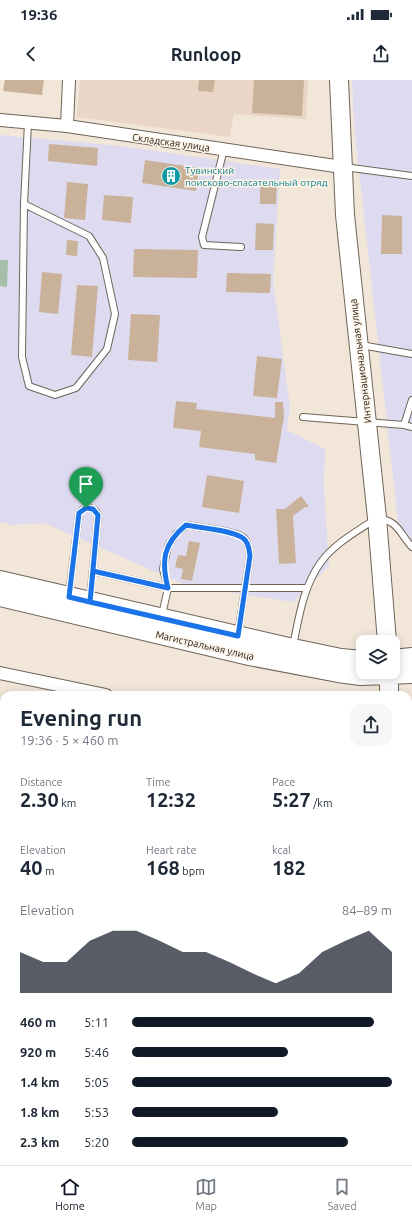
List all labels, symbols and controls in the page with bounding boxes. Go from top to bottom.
text: 19:36 [20,6,58,23]
icon: back [20,43,42,65]
icon: share [370,43,392,65]
text: Runloop [171,44,241,64]
street label: Складская улица [131,132,210,153]
building icon: Тувинский поисково-спасательный отряд [160,165,182,187]
place label: Тувинский поисково-спасательный отряд [185,165,328,188]
street label: Интернациональная улица [347,298,374,424]
pin [69,467,103,508]
icon: arrive [75,473,97,495]
street label: Магистральная улица [154,629,255,662]
map controls [356,635,400,679]
button: layers [356,635,400,679]
button: share [350,704,392,746]
text: Evening run [20,705,142,730]
text: 19:36 · 5 × 460 m [20,733,119,747]
text: Distance [20,776,63,788]
text: Time [146,776,171,788]
text: Pace [272,776,295,788]
text: 2.30 [20,788,59,811]
text: 12:32 [146,788,196,811]
text: 5:27 [272,788,311,811]
text: km [59,797,76,809]
text: /km [311,797,332,809]
text: Elevation [20,844,66,856]
text: Heart rate [146,844,197,856]
text: kcal [272,844,291,856]
text: 40 [20,856,43,879]
text: 168 [146,856,180,879]
text: 182 [272,856,306,879]
text: m [43,865,55,877]
text: bpm [180,865,205,877]
text: Elevation [20,903,74,917]
text: 84–89 m [342,903,392,917]
text: 460 m [20,1015,56,1029]
text: 5:11 [84,1015,109,1029]
text: 920 m [20,1045,56,1059]
text: 5:46 [84,1045,109,1059]
text: 1.4 km [20,1075,59,1089]
text: 5:05 [84,1075,109,1089]
text: 1.8 km [20,1105,59,1119]
text: 5:53 [84,1105,109,1119]
text: 2.3 km [20,1135,59,1149]
text: 5:20 [84,1135,109,1149]
tab: Home [55,1176,85,1212]
tab: Map [195,1176,217,1212]
tab: Saved [328,1176,357,1212]

